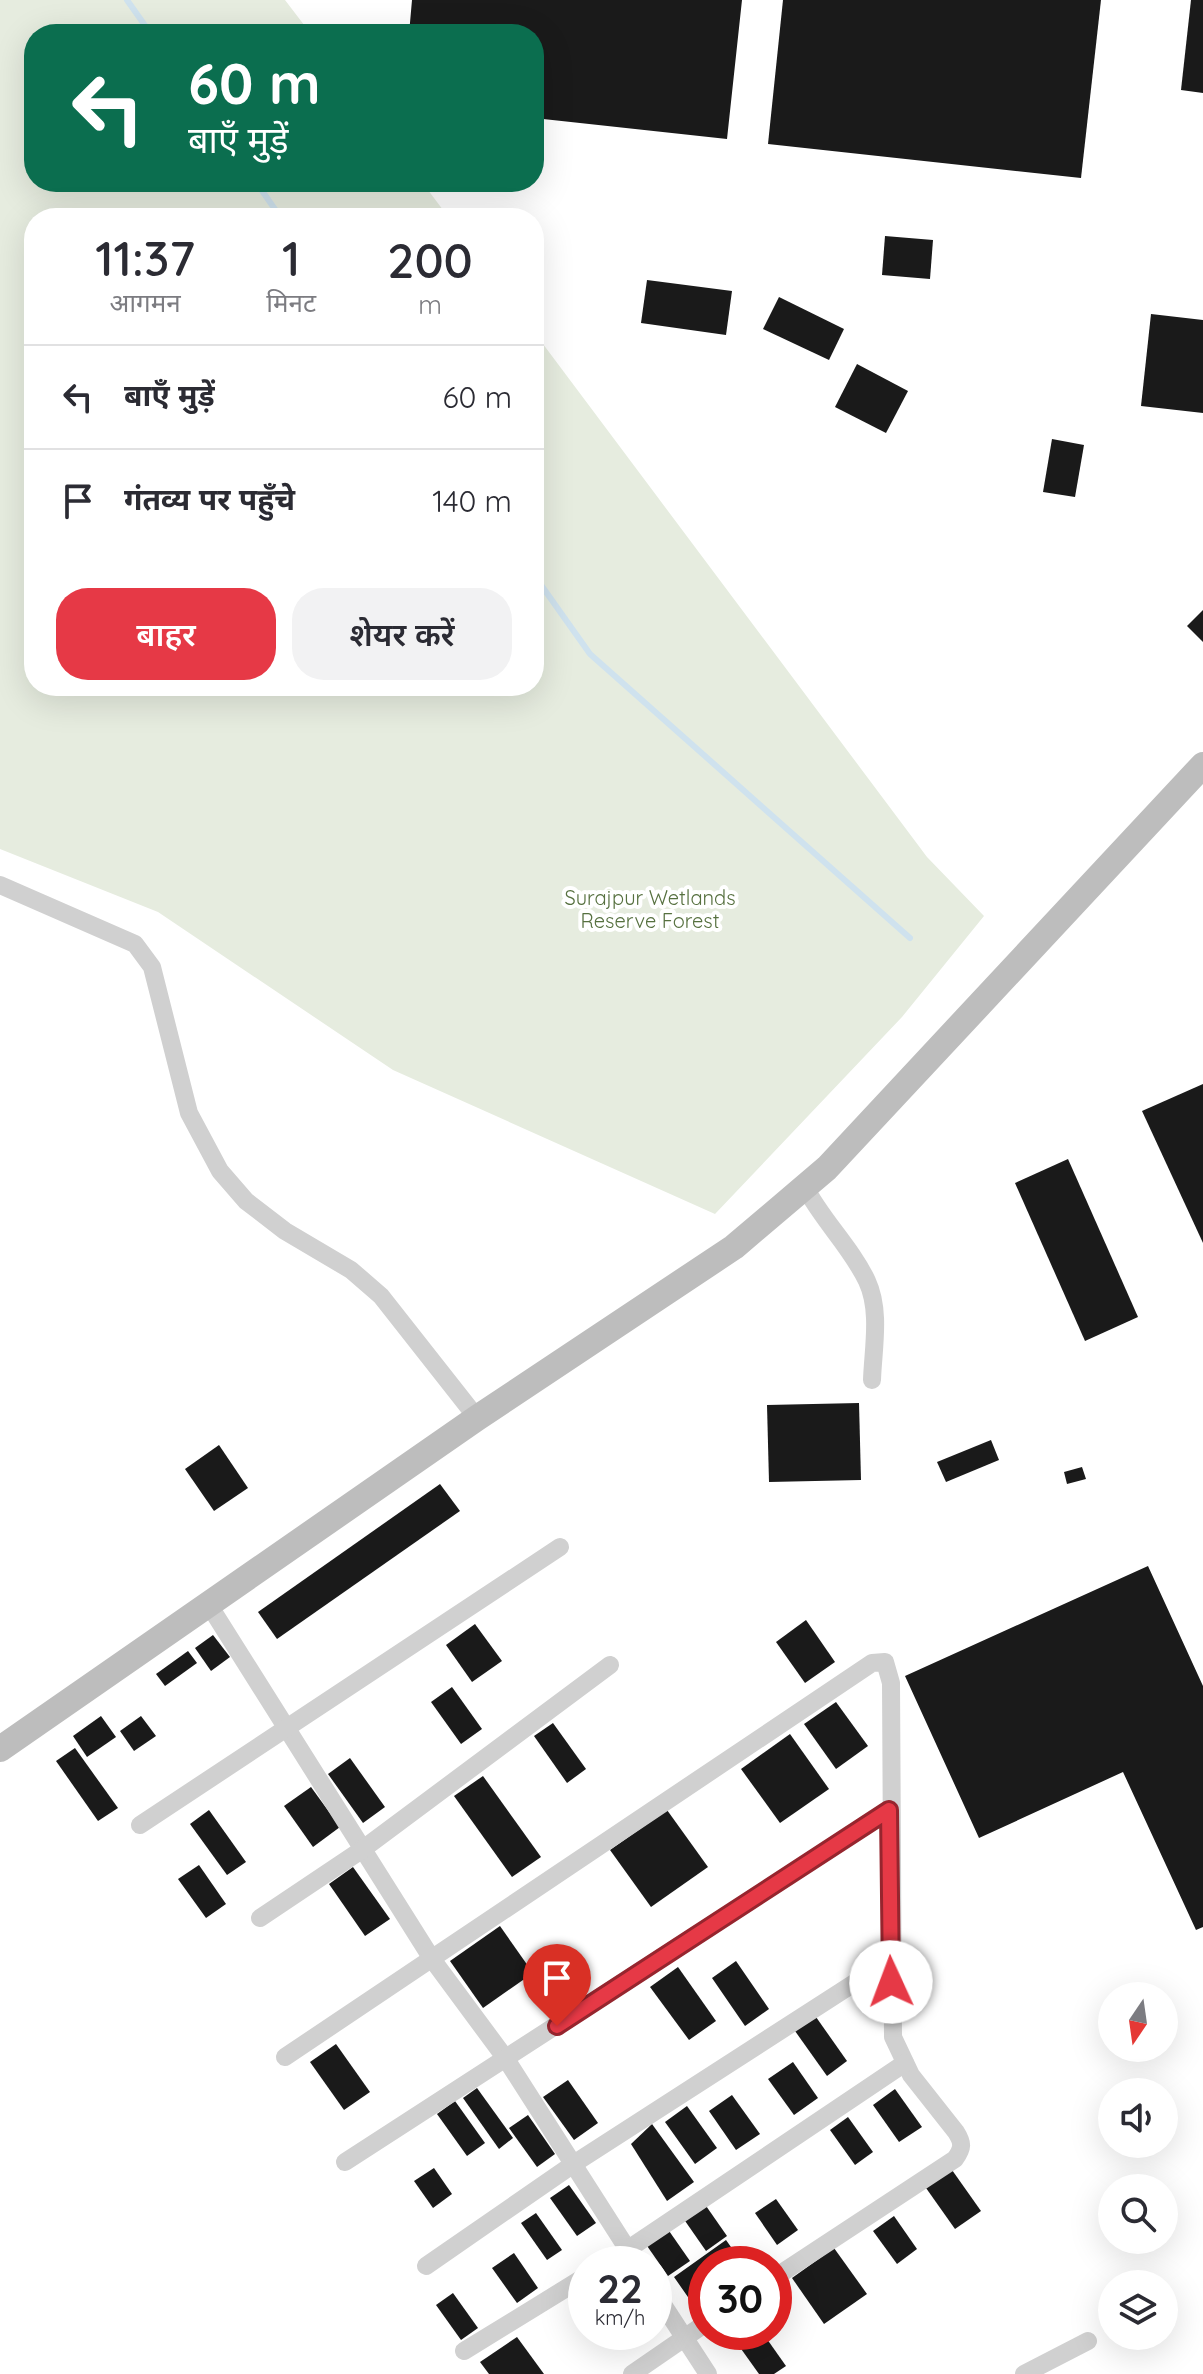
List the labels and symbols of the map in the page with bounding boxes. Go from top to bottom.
park label: Surajpur Wetlands Reserve Forest [564,885,736,933]
position arrow [849,1940,933,2024]
pin [523,1944,591,2026]
north arrow [1098,1982,1178,2062]
speed limit sign: 30 [688,2246,792,2350]

